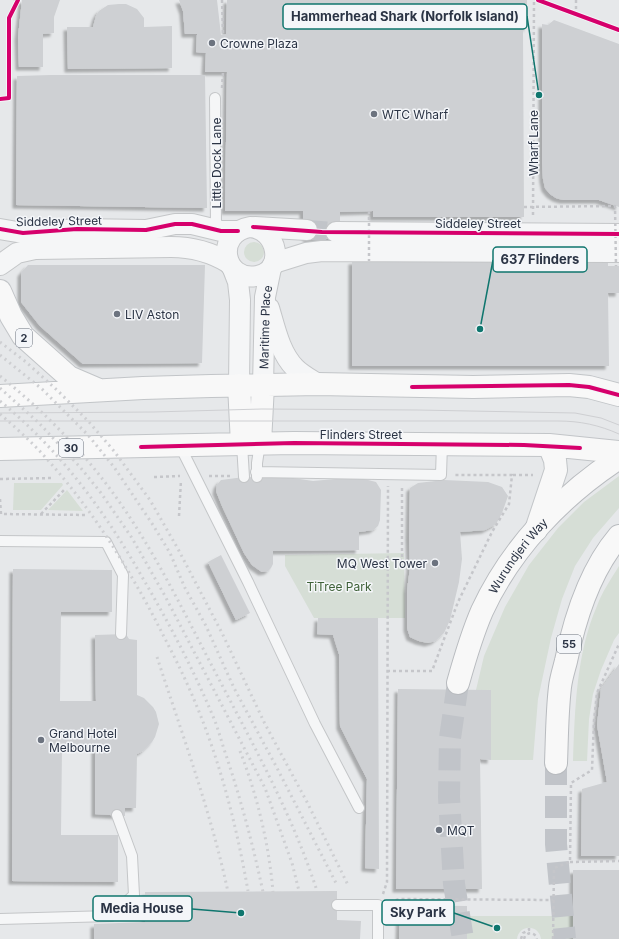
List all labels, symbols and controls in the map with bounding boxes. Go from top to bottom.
callout: Hammerhead Shark (Norfolk Island) [283,4,527,29]
text: Hammerhead Shark (Norfolk Island) [291,8,519,24]
place label: Crowne Plaza [220,36,298,51]
marker: Crowne Plaza [207,38,217,48]
place label: WTC Wharf [382,107,449,122]
marker: WTC Wharf [369,109,379,119]
street label: Wharf Lane [526,110,541,176]
street label: Little Dock Lane [209,118,224,208]
street label: Siddeley Street [16,213,102,229]
street label: Siddeley Street [435,216,521,231]
callout: 637 Flinders [493,247,587,272]
text: 637 Flinders [501,251,579,267]
street label: Maritime Place [256,284,275,369]
place label: LIV Aston [125,307,179,322]
marker: LIV Aston [112,309,122,319]
road number: 2 [16,329,32,347]
street label: Flinders Street [320,427,402,442]
road number: 30 [59,439,83,457]
street label: Wurundjeri Way [485,514,550,596]
place label: MQ West Tower [337,556,427,571]
marker: MQ West Tower [430,558,440,568]
park label: TiTree Park [306,579,372,594]
road number: 55 [557,635,581,653]
place label: Grand Hotel Melbourne [49,726,117,755]
marker: Grand Hotel Melbourne [36,735,46,745]
place label: MQT [447,823,475,838]
marker: MQT [434,825,444,835]
callout: Media House [93,896,192,921]
text: Media House [100,900,184,916]
callout: Sky Park [382,900,454,925]
text: Sky Park [390,904,446,920]

